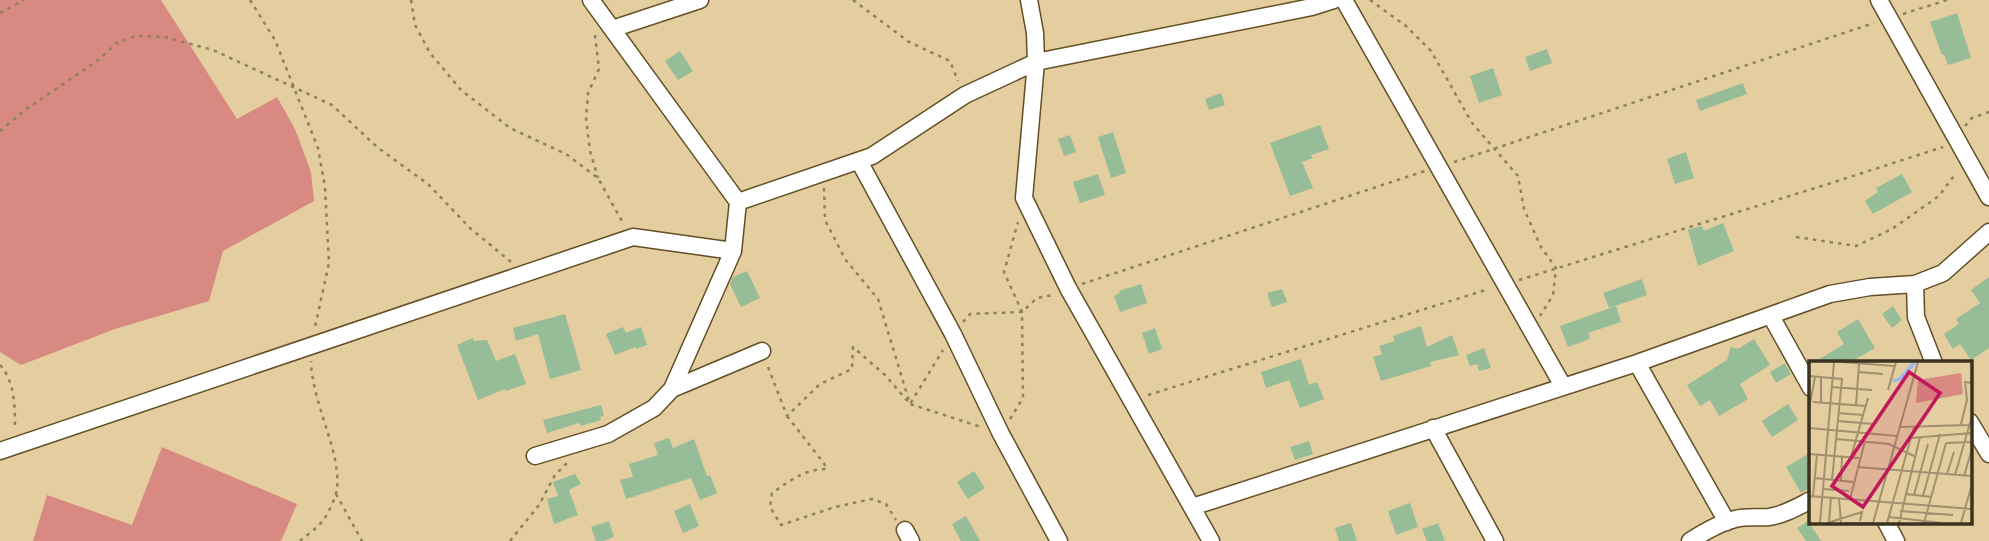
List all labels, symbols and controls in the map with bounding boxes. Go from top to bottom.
inset map [1809,361,1972,524]

